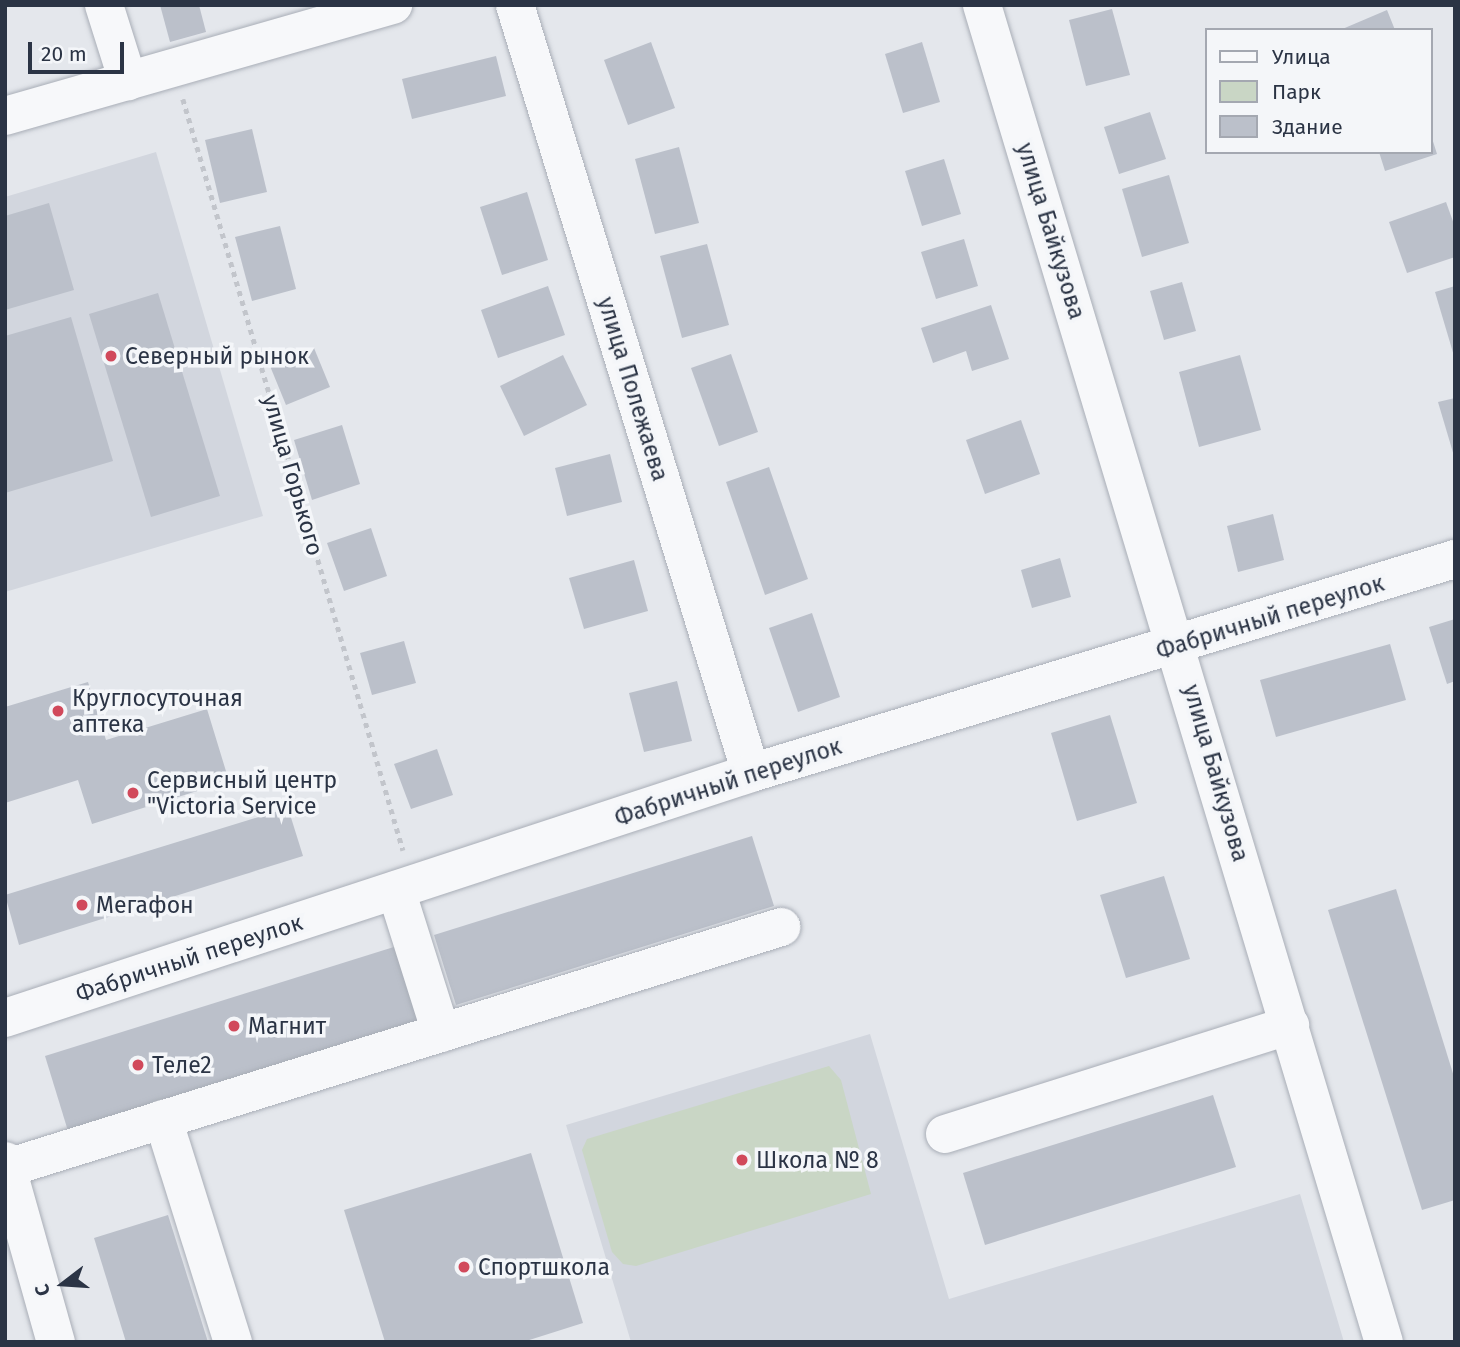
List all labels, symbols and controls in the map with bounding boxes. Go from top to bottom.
scale bar [32,28,128,72]
legend [1204,28,1432,154]
text: 20 m [41,41,87,67]
text: Улица [1272,44,1331,70]
text: Парк [1272,79,1321,105]
text: Здание [1272,114,1343,140]
street label: улица Байкузова [1011,140,1091,322]
street label: улица Полежаева [592,294,674,484]
place label: Северный рынок [125,342,309,370]
marker: Северный рынок [103,348,119,364]
street label: улица Горького [257,391,329,559]
street label: Фабричный переулок [1153,569,1387,665]
street label: улица Байкузова [1178,681,1254,865]
place label: Круглосуточная аптека [72,684,243,738]
marker: Круглосуточная аптека [50,703,66,719]
street label: Фабричный переулок [611,732,845,832]
place label: Сервисный центр "Victoria Service [147,766,337,820]
marker: Сервисный центр "Victoria Service [125,785,141,801]
place label: Мегафон [96,891,194,919]
marker: Мегафон [74,897,90,913]
street label: Фабричный переулок [72,908,306,1008]
place label: Магнит [248,1012,326,1040]
marker: Магнит [226,1018,242,1034]
place label: Теле2 [152,1051,212,1079]
marker: Теле2 [130,1057,146,1073]
place label: Школа № 8 [756,1146,879,1174]
marker: Школа № 8 [734,1152,750,1168]
north arrow [28,1249,98,1319]
place label: Спортшкола [478,1253,610,1281]
marker: Спортшкола [456,1259,472,1275]
text: С [30,1282,55,1299]

